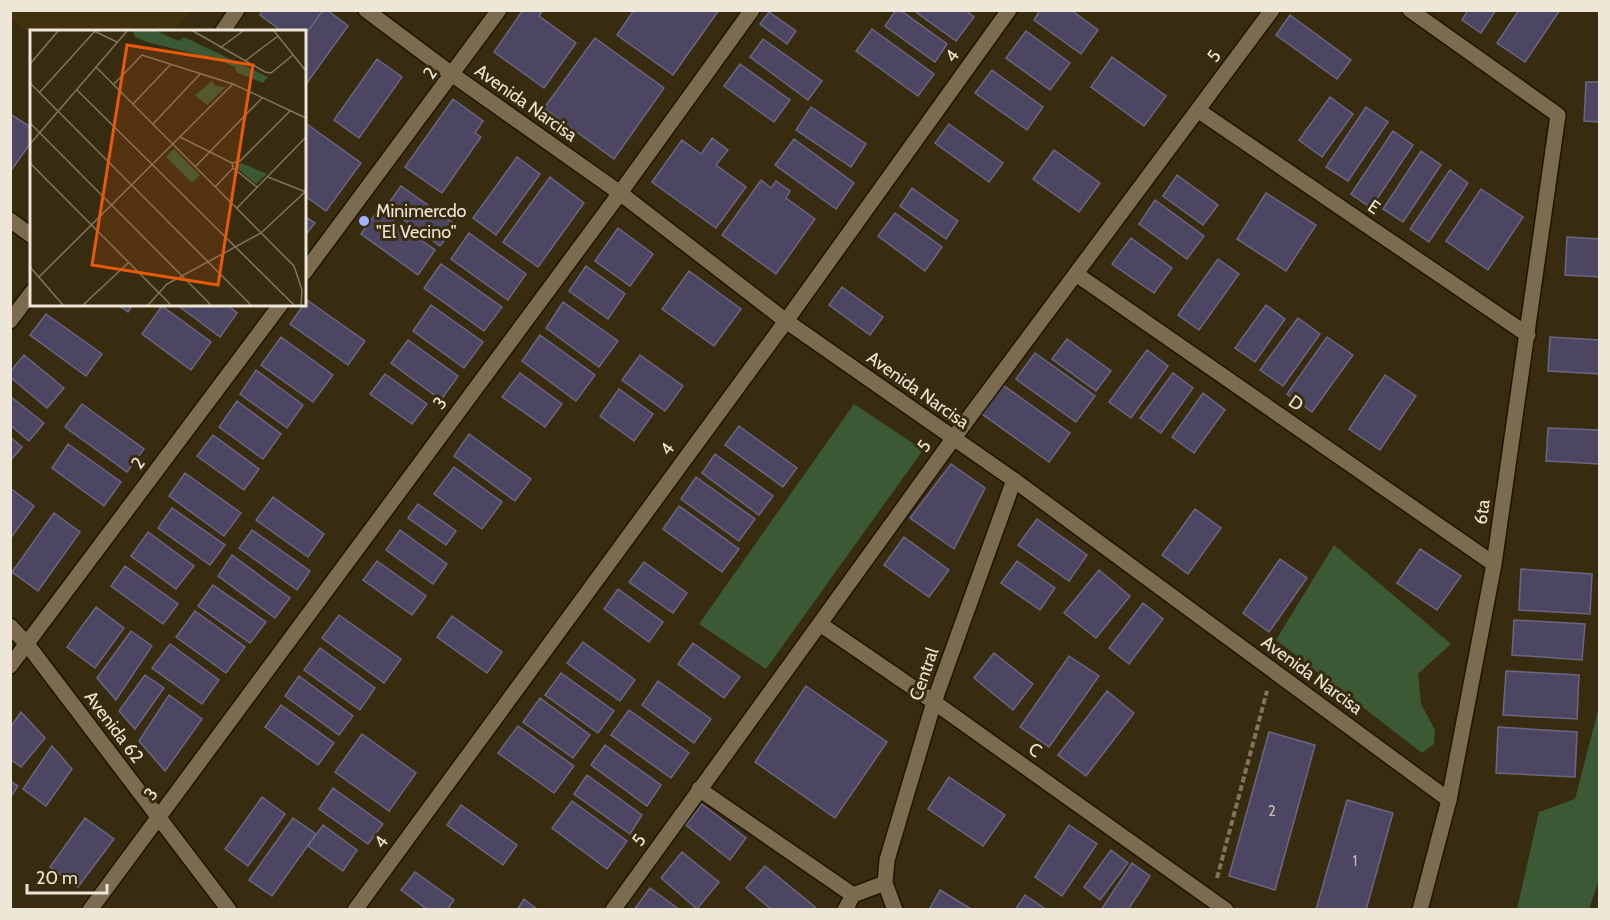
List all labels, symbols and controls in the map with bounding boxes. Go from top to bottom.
inset map [30,30,306,306]
street label: 4 [940,45,964,67]
street label: 5 [1202,46,1226,66]
street label: Avenida Narcisa [471,60,582,147]
street label: 2 [418,63,442,83]
street label: E [1364,195,1384,219]
place label: Minimercdo "El Vecino" [376,200,467,243]
marker: Minimercdo "El Vecino" [357,214,371,228]
street label: Avenida Narcisa [863,347,974,434]
street label: D [1284,390,1308,416]
street label: 3 [428,392,452,414]
street label: 5 [912,436,936,456]
street label: 4 [655,438,679,460]
street label: 2 [126,453,150,473]
street label: 6ta [1469,498,1495,526]
street label: Avenida Narcisa [1257,631,1367,719]
street label: Central [905,644,944,703]
street label: Avenida 62 [80,687,148,767]
street label: C [1024,738,1046,762]
street label: 3 [139,783,163,805]
house number: 2 [1268,802,1276,820]
street label: 5 [627,830,651,850]
street label: 4 [369,831,393,853]
house number: 1 [1353,852,1357,870]
scale bar [27,857,106,895]
text: 20 m [36,867,78,889]

